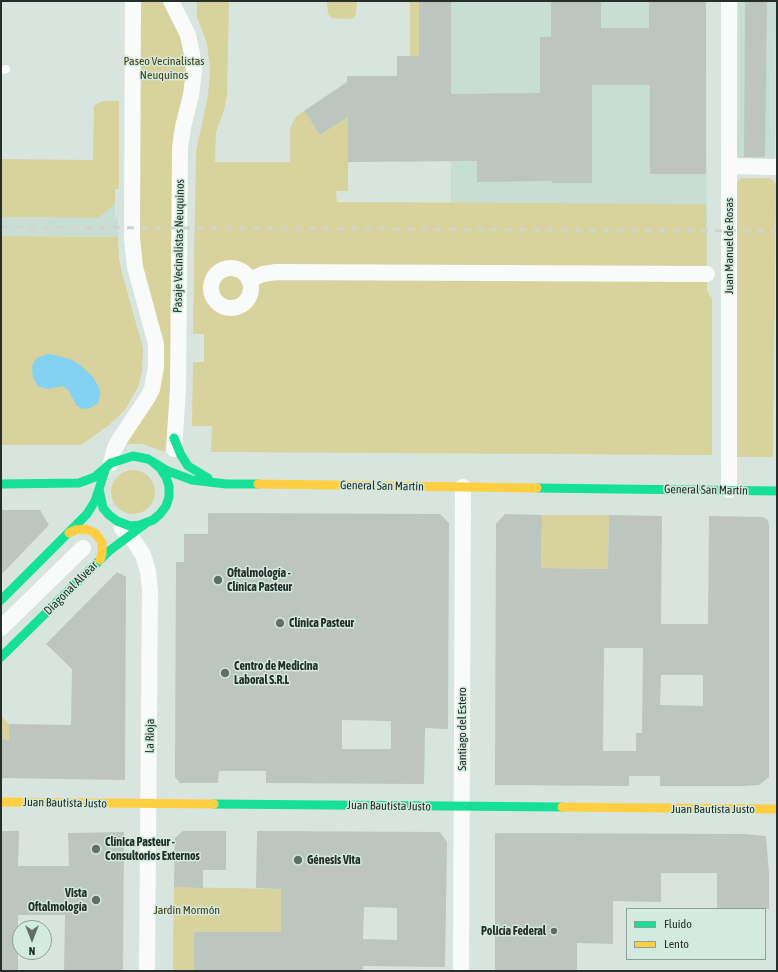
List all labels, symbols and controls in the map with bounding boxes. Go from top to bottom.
park label: Paseo Vecinalistas Neuquinos [123,54,205,82]
street label: Pasaje Vecinalistas Neuquinos [171,179,187,313]
street label: Juan Manuel de Rosas [722,198,736,294]
street label: General San Martín [340,478,424,494]
street label: General San Martín [664,482,748,498]
street label: Diagonal Alvear [41,558,101,618]
place label: Oftalmología - Clínica Pasteur [227,566,292,594]
marker: Oftalmología - Clínica Pasteur [212,574,224,586]
place label: Clínica Pasteur [289,616,354,630]
marker: Clínica Pasteur [274,617,286,629]
place label: Centro de Medicina Laboral S.R.L [234,659,318,687]
marker: Centro de Medicina Laboral S.R.L [219,667,231,679]
street label: Santiago del Estero [455,687,469,771]
street label: La Rioja [142,719,158,753]
street label: Juan Bautista Justo [23,795,107,811]
street label: Juan Bautista Justo [347,798,431,814]
street label: Juan Bautista Justo [671,802,755,816]
place label: Clínica Pasteur - Consultorios Externos [105,835,200,863]
marker: Clínica Pasteur - Consultorios Externos [90,843,102,855]
place label: Génesis Vita [307,853,361,867]
marker: Génesis Vita [292,854,304,866]
place label: Vista Oftalmología [28,886,87,914]
marker: Vista Oftalmología [90,894,102,906]
park label: Jardín Mormón [154,903,220,917]
legend [626,908,766,960]
text: Fluido [664,917,692,931]
north arrow [12,920,52,960]
place label: Policía Federal [481,924,546,938]
marker: Policía Federal [549,926,559,936]
text: Lento [664,937,689,951]
text: N [29,945,35,957]

